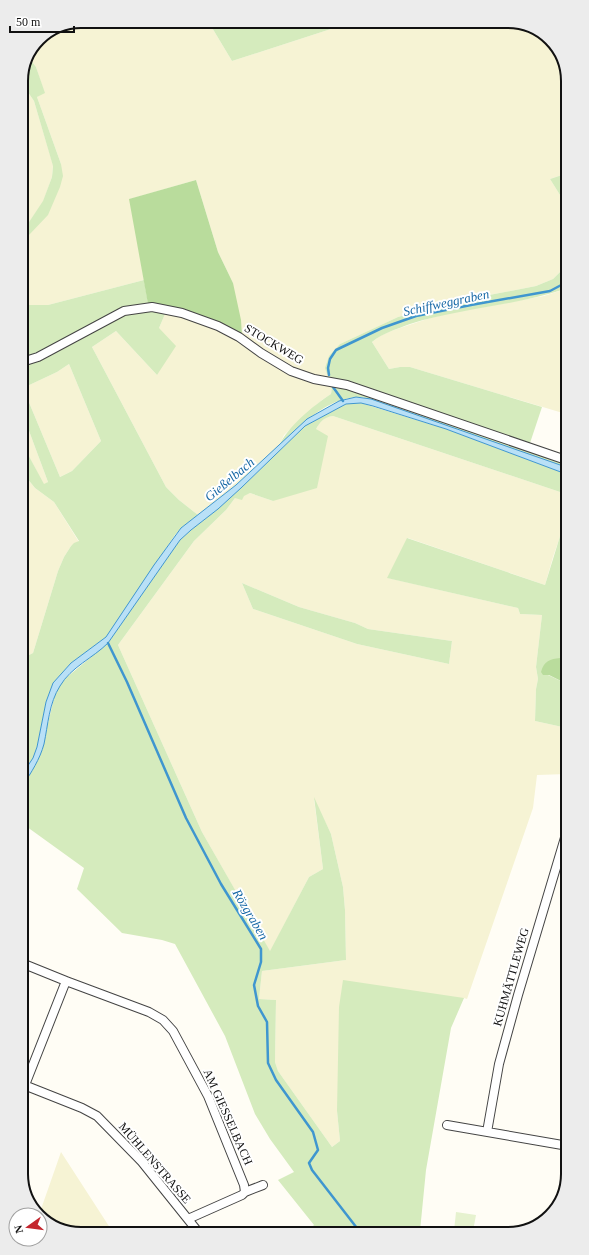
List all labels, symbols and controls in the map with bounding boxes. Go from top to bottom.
scale bar [10,8,74,34]
text: 50 m [16,15,41,29]
water label: Schiffweggraben [402,286,490,319]
street label: STOCKWEG [242,321,306,367]
water label: Gießelbach [202,454,257,504]
water label: Rözgraben [229,885,272,942]
street label: KUHMÄTTLEWEG [490,926,532,1028]
street label: AM GIESSELBACH [201,1067,256,1168]
street label: MÜHLENSTRASSE [116,1120,194,1206]
north arrow [8,1207,48,1247]
text: N [12,1224,25,1235]

